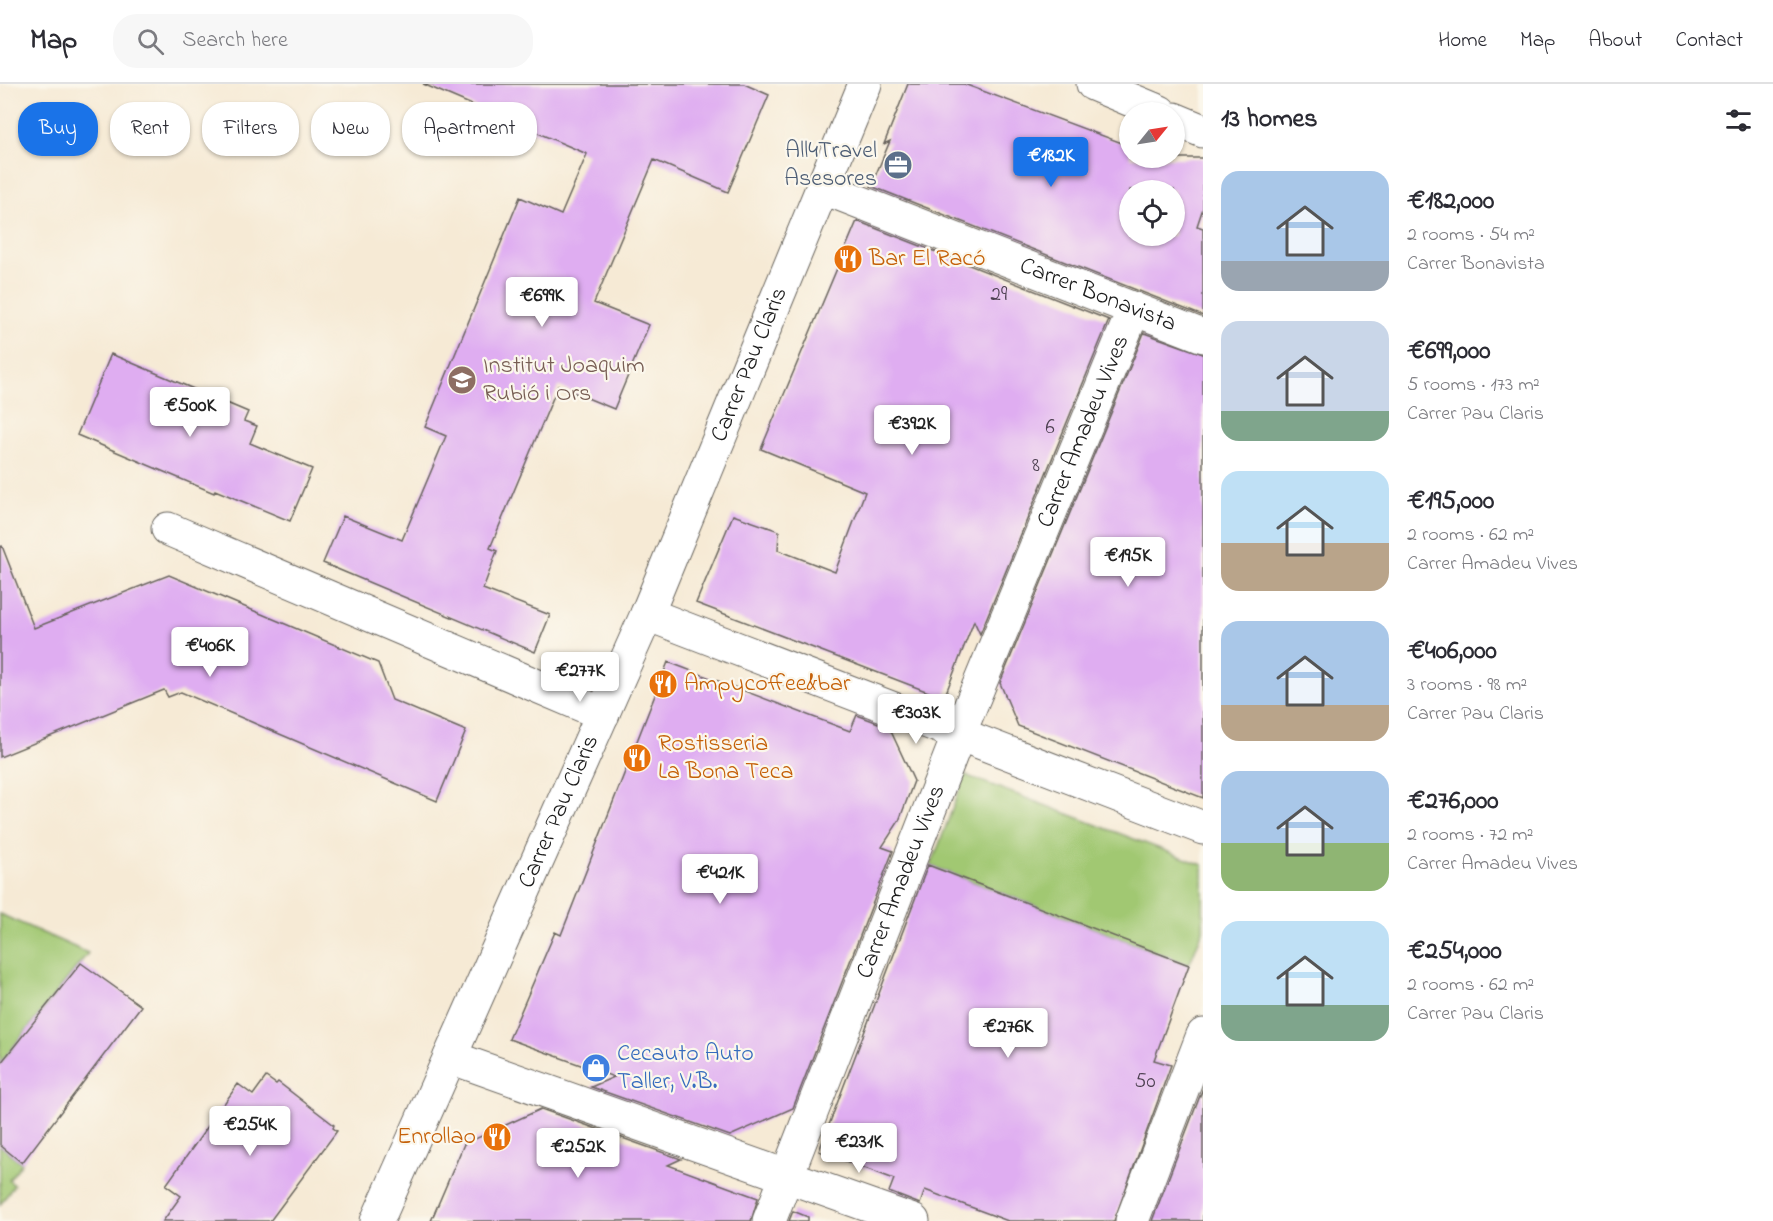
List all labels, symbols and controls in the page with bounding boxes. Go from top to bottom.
search box [113,14,533,68]
text: Map [30,21,77,62]
icon: search [134,25,167,58]
text: Search here [182,25,288,57]
text: Home [1438,26,1487,56]
text: Map [1520,26,1555,56]
text: About [1588,26,1642,56]
text: Contact [1675,26,1743,56]
text: 13 homes [1221,101,1317,139]
chip: Buy [18,102,98,156]
chip: Rent [110,102,190,156]
chip: Filters [202,102,299,156]
chip: New [311,102,390,156]
chip: Apartment [402,102,537,156]
north arrow [1119,102,1185,168]
map controls [1119,102,1185,246]
icon: filters [1722,104,1755,137]
place label: All4Travel Asesores [784,134,877,197]
pin: €182K [1009,137,1093,188]
text: €182K [1027,142,1075,171]
office icon: All4Travel Asesores [882,149,914,181]
button: locate [1119,180,1185,246]
text: €182,000 [1407,183,1494,221]
icon: home [1269,195,1341,267]
text: 2 rooms · 54 m² [1407,221,1535,250]
place label: Bar El Racó [868,242,986,277]
restaurant icon: Bar El Racó [832,243,864,275]
street label: Carrer Bonavista [1014,249,1181,341]
text: Carrer Bonavista [1407,250,1545,279]
pin: €699K [500,277,584,328]
house number: 29 [991,280,1008,310]
text: €699K [520,282,564,311]
street label: Carrer Pau Claris [702,282,797,447]
street label: Carrer Amadeu Vives [1028,330,1139,533]
text: €699,000 [1407,333,1490,371]
icon: home [1269,345,1341,417]
place label: Institut Joaquim Rubió i Ors [483,349,645,412]
school or university icon: Institut Joaquim Rubió i Ors [446,364,478,396]
text: 5 rooms · 173 m² [1407,371,1540,400]
pin: €500K [148,387,232,438]
text: €500K [164,392,216,421]
text: Carrer Pau Claris [1407,400,1544,429]
pin: €392K [870,405,954,456]
text: €392K [888,410,936,439]
house number: 6 [1045,413,1055,443]
house number: 8 [1032,451,1040,481]
text: €195,000 [1407,483,1494,521]
icon: home [1269,495,1341,567]
text: 2 rooms · 62 m² [1407,521,1534,550]
pin: €195K [1086,537,1170,588]
text: €195K [1104,542,1152,571]
text: Carrer Amadeu Vives [1407,550,1578,579]
pin: €406K [168,627,252,678]
text: €406K [185,632,235,661]
text: €406,000 [1407,633,1497,671]
icon: home [1269,645,1341,717]
pin: €277K [538,652,622,703]
text: €277K [555,657,605,686]
place label: Ampycoffee&bar [684,667,851,703]
restaurant icon: Ampycoffee&bar [647,668,679,700]
text: 3 rooms · 98 m² [1407,671,1527,700]
pin: €303K [874,694,958,745]
text: €303K [892,699,940,728]
text: Carrer Pau Claris [1407,700,1544,729]
place label: Rostisseria La Bona Teca [658,727,793,790]
street label: Carrer Pau Claris [510,729,609,894]
restaurant icon: Rostisseria La Bona Teca [621,742,653,774]
street label: Carrer Amadeu Vives [848,780,955,984]
text: €276,000 [1407,783,1498,821]
icon: home [1269,795,1341,867]
text: 2 rooms · 72 m² [1407,821,1534,850]
text: Carrer Amadeu Vives [1407,850,1578,879]
pin: €421K [678,854,762,905]
text: €421K [696,859,744,888]
text: €254,000 [1407,933,1502,971]
icon: home [1269,945,1341,1017]
text: 2 rooms · 62 m² [1407,971,1534,1000]
text: Carrer Pau Claris [1407,1000,1544,1029]
pin: €276K [966,1008,1050,1059]
text: €276K [983,1013,1033,1042]
place label: Cecauto Auto Taller, V.B. [617,1037,754,1100]
shop icon: Cecauto Auto Taller, V.B. [580,1052,612,1084]
house number: 50 [1134,1067,1156,1097]
pin: €254K [208,1106,292,1157]
text: €254K [223,1111,277,1140]
place label: Enrollao [397,1120,476,1155]
restaurant icon: Enrollao [481,1121,513,1153]
pin: €231K [817,1123,901,1174]
pin: €252K [536,1128,620,1179]
text: €231K [835,1128,883,1157]
text: €252K [551,1133,605,1162]

